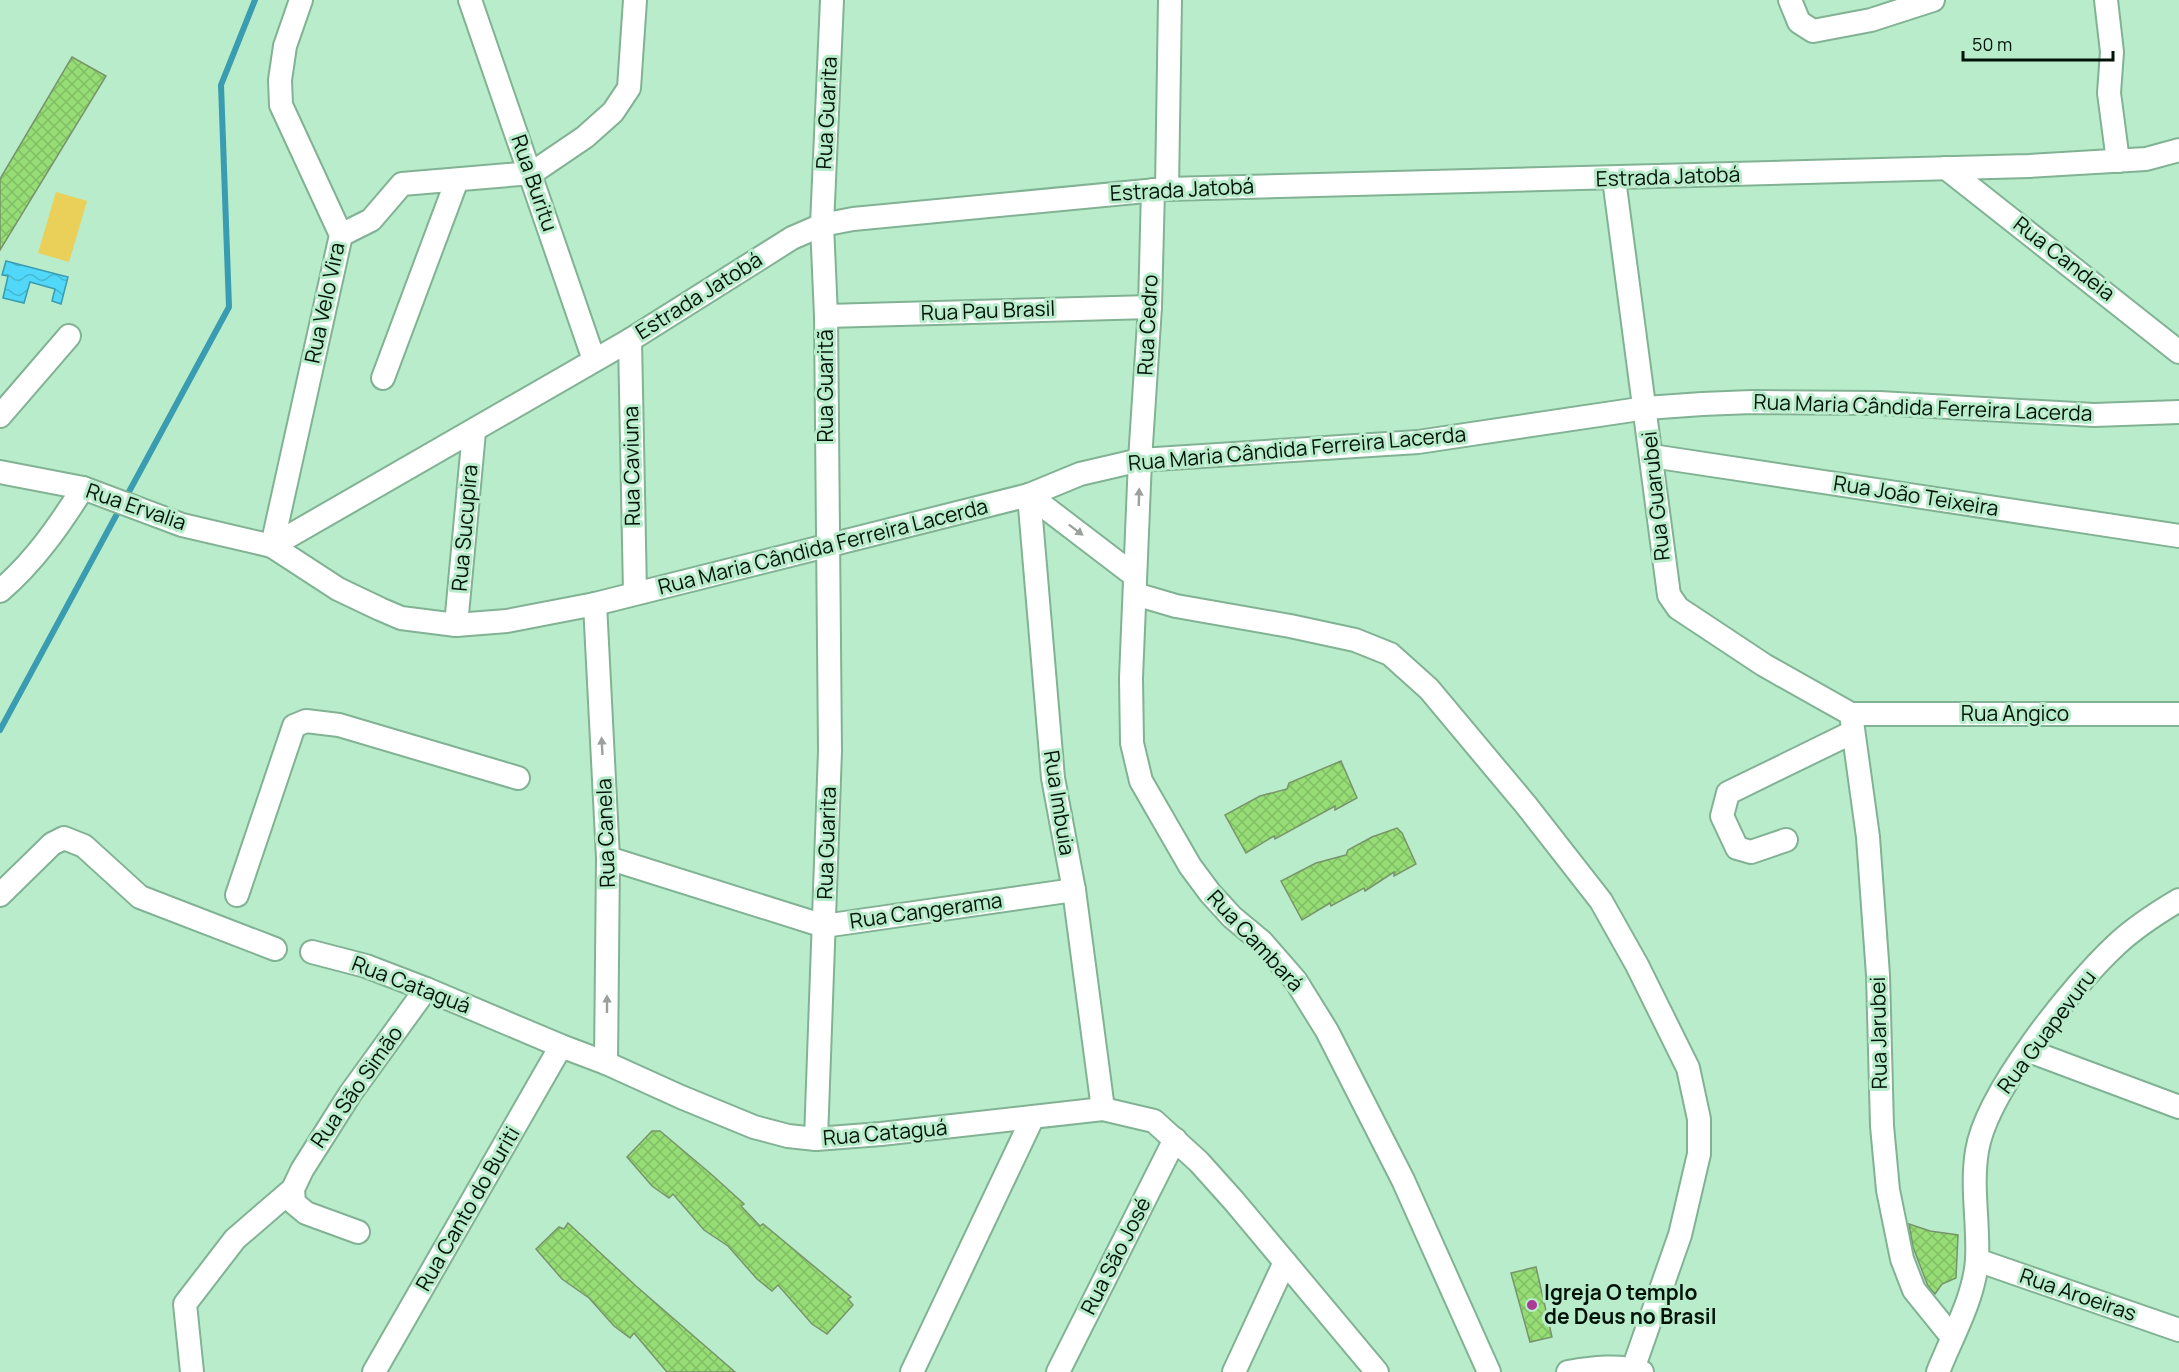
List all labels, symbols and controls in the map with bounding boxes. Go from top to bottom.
scale bar [1963,24,2113,62]
text: 50 m [1972,32,2012,56]
street label: Rua Guarita [809,56,843,170]
street label: Rua Buritu [505,131,565,235]
street label: Estrada Jatobá [1595,159,1741,193]
street label: Estrada Jatobá [1109,171,1255,207]
street label: Rua Candeia [2008,210,2121,307]
street label: Rua Velo Vira [298,240,350,366]
street label: Estrada Jatobá [630,245,767,345]
street label: Rua Cedro [1130,274,1164,376]
street label: Rua Pau Brasil [920,294,1056,326]
street label: Rua Guaritã [811,329,839,443]
street label: Rua Maria Cândida Ferreira Lacerda [1753,387,2093,427]
street label: Rua Caviuna [616,406,646,526]
street label: Rua Maria Cândida Ferreira Lacerda [1127,419,1467,477]
street label: Rua Guarubei [1634,430,1676,562]
street label: Rua Sucupira [445,463,483,593]
street label: Rua João Teixeira [1832,468,2001,522]
street label: Rua Ervalia [82,476,190,536]
one-way arrow [1134,488,1143,507]
street label: Rua Maria Cândida Ferreira Lacerda [655,491,991,601]
one-way arrow [1068,524,1084,536]
street label: Rua Angico [1961,699,2069,727]
one-way arrow [598,737,607,756]
street label: Rua Imbuia [1038,748,1082,857]
street label: Rua Canela [589,778,621,888]
street label: Rua Guarita [810,786,842,900]
street label: Rua Cambará [1202,884,1310,997]
street label: Rua Cangerama [848,885,1004,935]
street label: Rua Cataguá [348,949,475,1020]
street label: Rua Guapevuru [1990,964,2102,1099]
street label: Rua Jarubei [1863,976,1893,1090]
one-way arrow [602,995,612,1014]
street label: Rua São Simão [304,1020,409,1153]
street label: Rua Cataguá [821,1113,948,1151]
street label: Rua Canto do Buriti [409,1121,526,1296]
street label: Rua São José [1074,1192,1157,1319]
street label: Rua Aroeiras [2016,1261,2140,1327]
place label: Igreja O templo de Deus no Brasil [1544,1278,1717,1330]
marker: Igreja O templo de Deus no Brasil [1525,1298,1539,1312]

